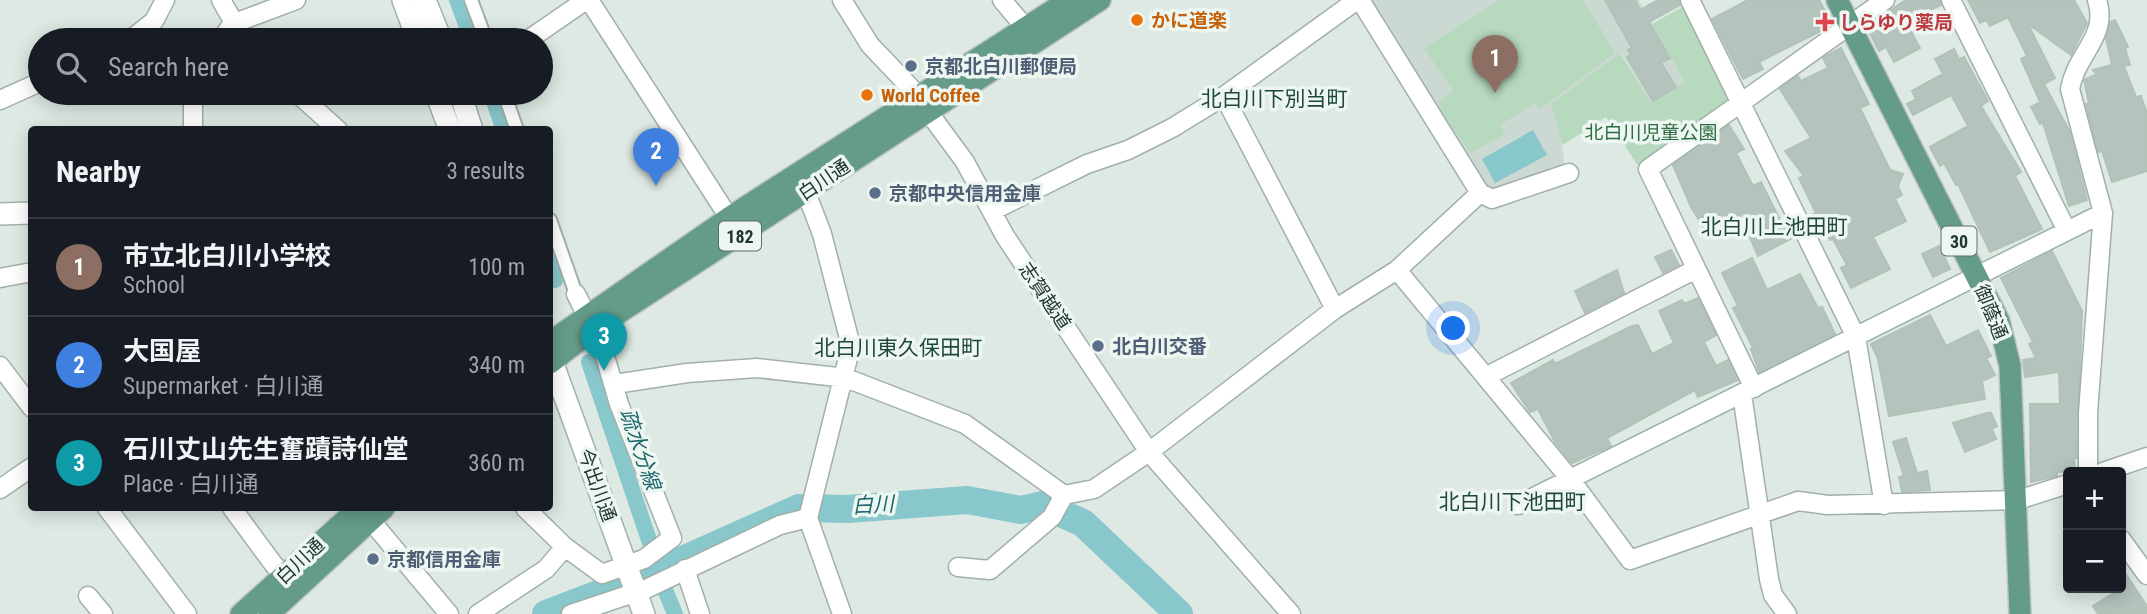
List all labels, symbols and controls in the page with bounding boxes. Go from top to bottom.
place label: かに道楽 [1151,9,1227,32]
place label: しらゆり薬局 [1839,11,1953,34]
marker: かに道楽 [1129,12,1145,28]
marker: しらゆり薬局 [1817,14,1833,30]
search box [28,28,553,105]
pin: 1 [1472,35,1518,93]
icon: search [52,48,90,86]
text: Search here [108,52,229,82]
place label: 京都北白川郵便局 [925,55,1077,78]
marker: 京都北白川郵便局 [903,58,919,74]
place label: World Coffee [881,84,980,107]
marker: World Coffee [859,87,875,103]
district label: 北白川下別当町 [1201,87,1348,111]
park label: 北白川児童公園 [1584,121,1718,144]
pin: 2 [633,128,679,186]
text: Nearby [56,154,141,189]
street label: 白川通 [794,155,854,205]
text: 3 results [447,158,525,185]
place label: 京都中央信用金庫 [889,182,1041,205]
marker: 京都中央信用金庫 [867,185,883,201]
district label: 北白川上池田町 [1701,215,1848,239]
road number: 182 [719,222,761,250]
road number: 30 [1941,227,1976,256]
text: 市立北白川小学校 [123,241,331,271]
text: 1 [73,254,85,281]
text: 100 m [468,254,525,281]
street label: 志賀越道 [1014,258,1076,334]
text: School [123,272,185,299]
street label: 御蔭通 [1970,281,2012,343]
your location [1436,311,1470,345]
pin: 3 [581,313,627,371]
place label: 北白川交番 [1112,335,1207,358]
text: 大国屋 [123,336,201,366]
district label: 北白川東久保田町 [814,336,982,360]
marker: 北白川交番 [1090,338,1106,354]
text: 2 [73,352,85,379]
text: 340 m [468,352,525,379]
text: Supermarket · 白川通 [123,373,323,400]
water label: 疏水分線 [615,405,666,495]
text: 石川丈山先生奮蹟詩仙堂 [123,434,409,464]
street label: 今出川通 [573,445,621,525]
text: 3 [73,450,85,477]
text: 360 m [468,450,525,477]
map controls [2063,467,2126,593]
button: + [2063,467,2126,530]
text: Place · 白川通 [123,471,259,498]
district label: 北白川下池田町 [1439,490,1586,514]
water label: 白川 [851,492,897,518]
button: − [2063,530,2126,593]
street label: 白川通 [271,533,329,589]
place label: 京都信用金庫 [387,548,501,571]
marker: 京都信用金庫 [365,551,381,567]

